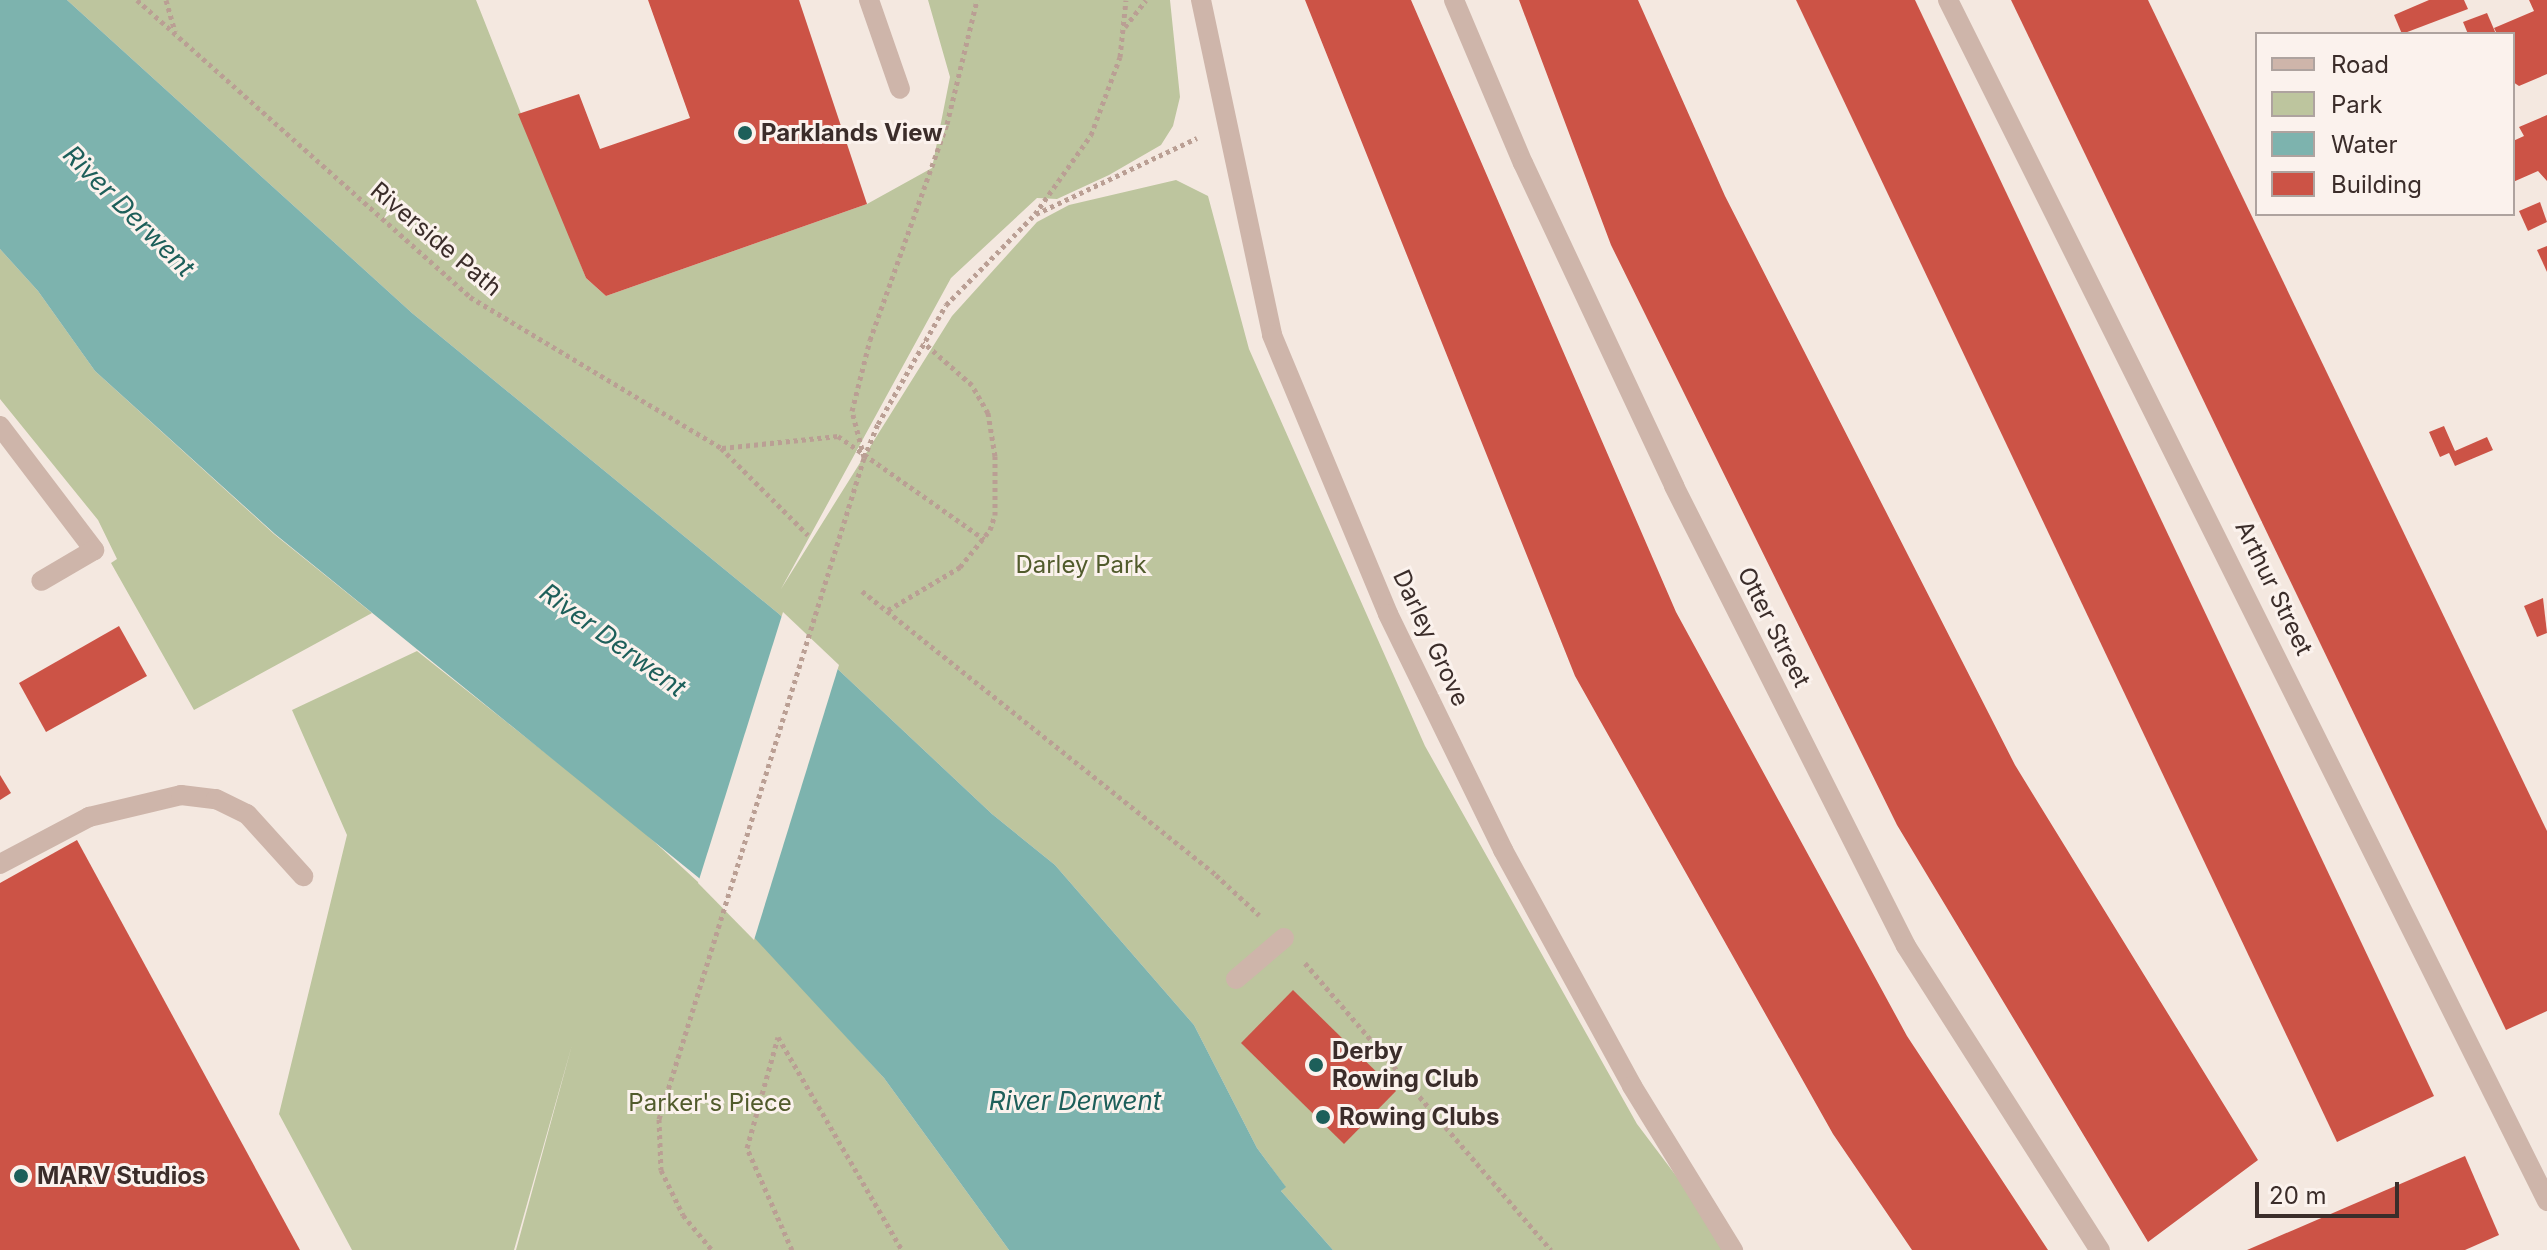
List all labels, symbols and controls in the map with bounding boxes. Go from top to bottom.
legend [2255,32,2515,216]
text: Road [2331,50,2389,79]
text: Park [2331,90,2382,119]
place label: Parklands View [761,119,943,147]
marker: Parklands View [736,124,754,142]
text: Water [2331,130,2398,159]
water label: River Derwent [57,139,201,283]
text: Building [2331,170,2422,199]
street label: Riverside Path [365,176,507,302]
street label: Arthur Street [2229,516,2319,660]
park label: Darley Park [1015,551,1147,579]
street label: Otter Street [1731,562,1817,692]
street label: Darley Grove [1387,565,1475,711]
water label: River Derwent [534,577,692,703]
place label: Derby Rowing Club [1332,1037,1479,1093]
marker: Derby Rowing Club [1307,1056,1325,1074]
water label: River Derwent [989,1085,1161,1117]
park label: Parker's Piece [628,1089,792,1117]
place label: Rowing Clubs [1339,1103,1499,1131]
marker: Rowing Clubs [1314,1108,1332,1126]
place label: MARV Studios [37,1162,205,1190]
scale bar [2259,1166,2403,1216]
marker: MARV Studios [12,1167,30,1185]
text: 20 m [2269,1181,2327,1210]

